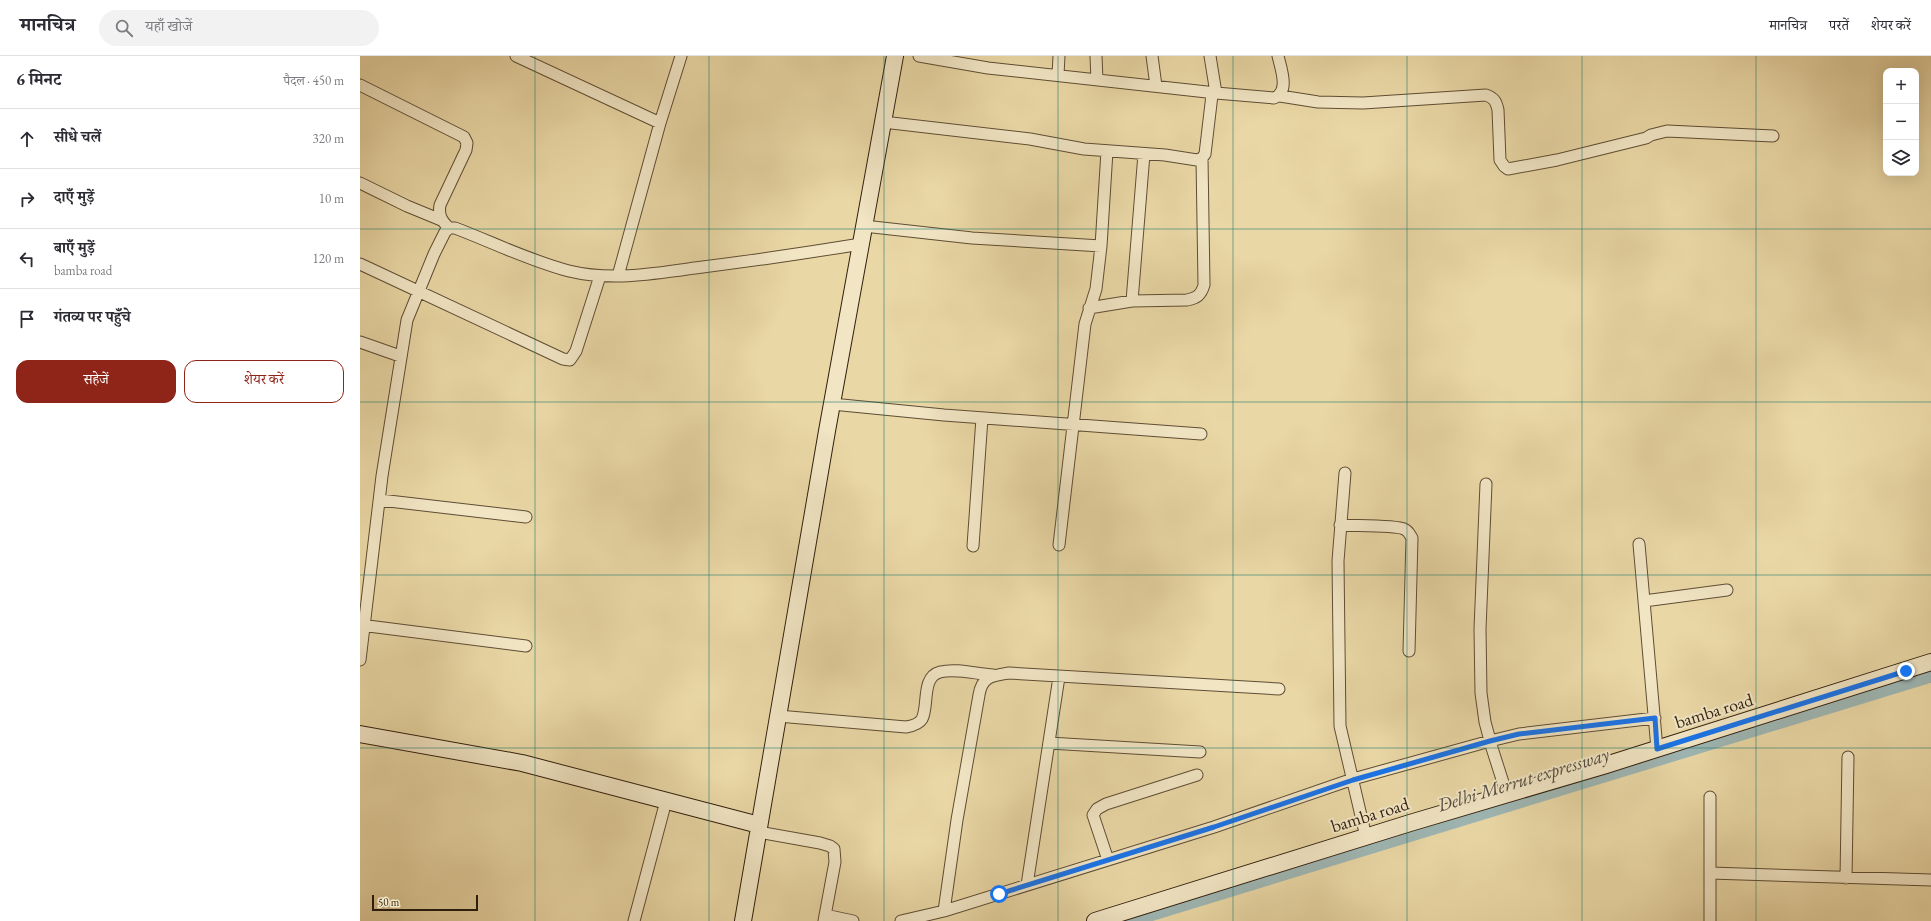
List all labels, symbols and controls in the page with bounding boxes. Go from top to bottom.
search box [99,10,379,46]
text: मानचित्र [20,12,75,37]
text: यहाँ खोजें [145,16,192,35]
text: मानचित्र [1769,16,1807,34]
text: परतें [1829,16,1849,34]
text: शेयर करें [1871,16,1911,34]
icon: search [113,17,135,39]
text: 6 मिनट [16,68,61,90]
map controls [1883,68,1919,176]
button: + [1883,68,1919,104]
text: पैदल · 450 m [284,72,344,89]
button: − [1883,104,1919,140]
text: सीधे चलें [54,127,101,146]
icon: ahead [16,128,38,150]
text: 320 m [313,130,344,147]
button: layers [1883,140,1919,176]
text: दाएँ मुड़ें [54,187,94,206]
icon: right [16,188,38,210]
text: 10 m [319,190,344,207]
text: बाएँ मुड़ें [54,238,95,257]
icon: left [16,248,38,270]
text: 120 m [313,250,344,267]
text: bamba road [54,262,112,279]
text: गंतव्य पर पहुँचे [54,307,131,326]
icon: arrive [16,308,38,330]
button: सहेजें [16,360,176,403]
button: शेयर करें [184,360,344,403]
route end [1897,662,1915,680]
street label: bamba road [1672,687,1757,733]
water label: Delhi Merrut expressway [1433,741,1612,818]
street label: bamba road [1328,791,1413,837]
route start [990,885,1008,903]
scale bar [372,893,478,912]
text: 50 m [378,895,399,909]

